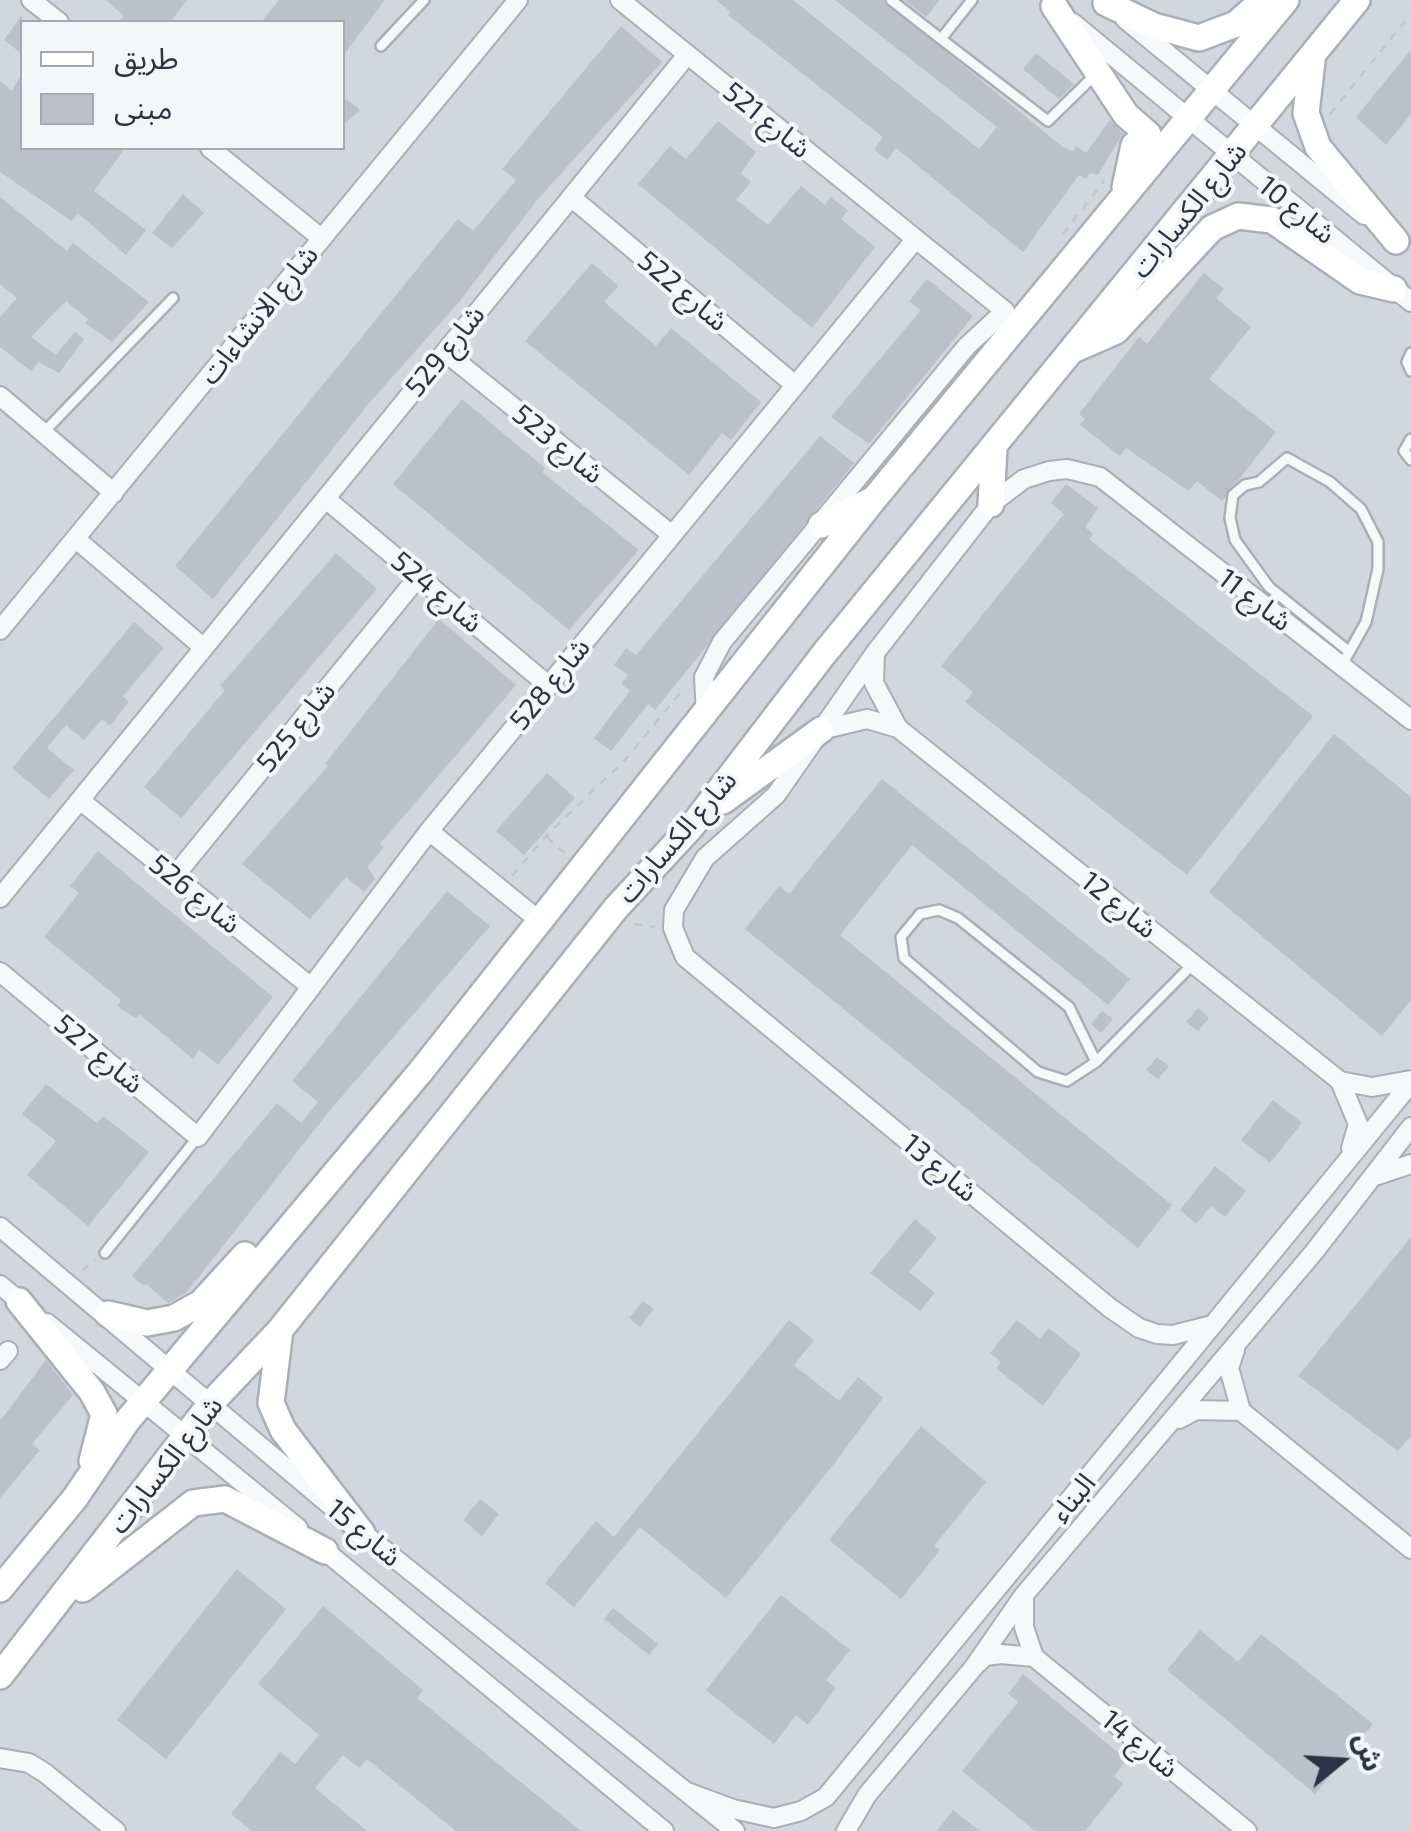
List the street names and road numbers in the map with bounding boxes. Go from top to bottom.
street label: شارع 521 [717,75,817,165]
street label: شارع الكسارات [1124,135,1254,285]
street label: شارع 10 [1252,169,1342,251]
street label: شارع الانشاءات [193,239,325,391]
street label: شارع 522 [631,244,735,338]
street label: شارع 529 [398,299,492,403]
street label: شارع 523 [506,397,610,491]
street label: شارع 524 [385,544,489,640]
street label: شارع 11 [1212,562,1298,638]
street label: شارع 528 [503,631,597,737]
street label: شارع 525 [249,675,343,779]
street label: شارع الكسارات [610,764,744,910]
street label: شارع 526 [143,847,247,941]
street label: شارع 12 [1074,864,1164,946]
street label: شارع 527 [48,1007,150,1101]
street label: شارع 13 [896,1127,984,1209]
street label: شارع الكسارات [102,1390,230,1540]
street label: البناء [1043,1467,1103,1529]
street label: شارع 15 [320,1492,408,1574]
street label: شارع 14 [1095,1703,1185,1785]

